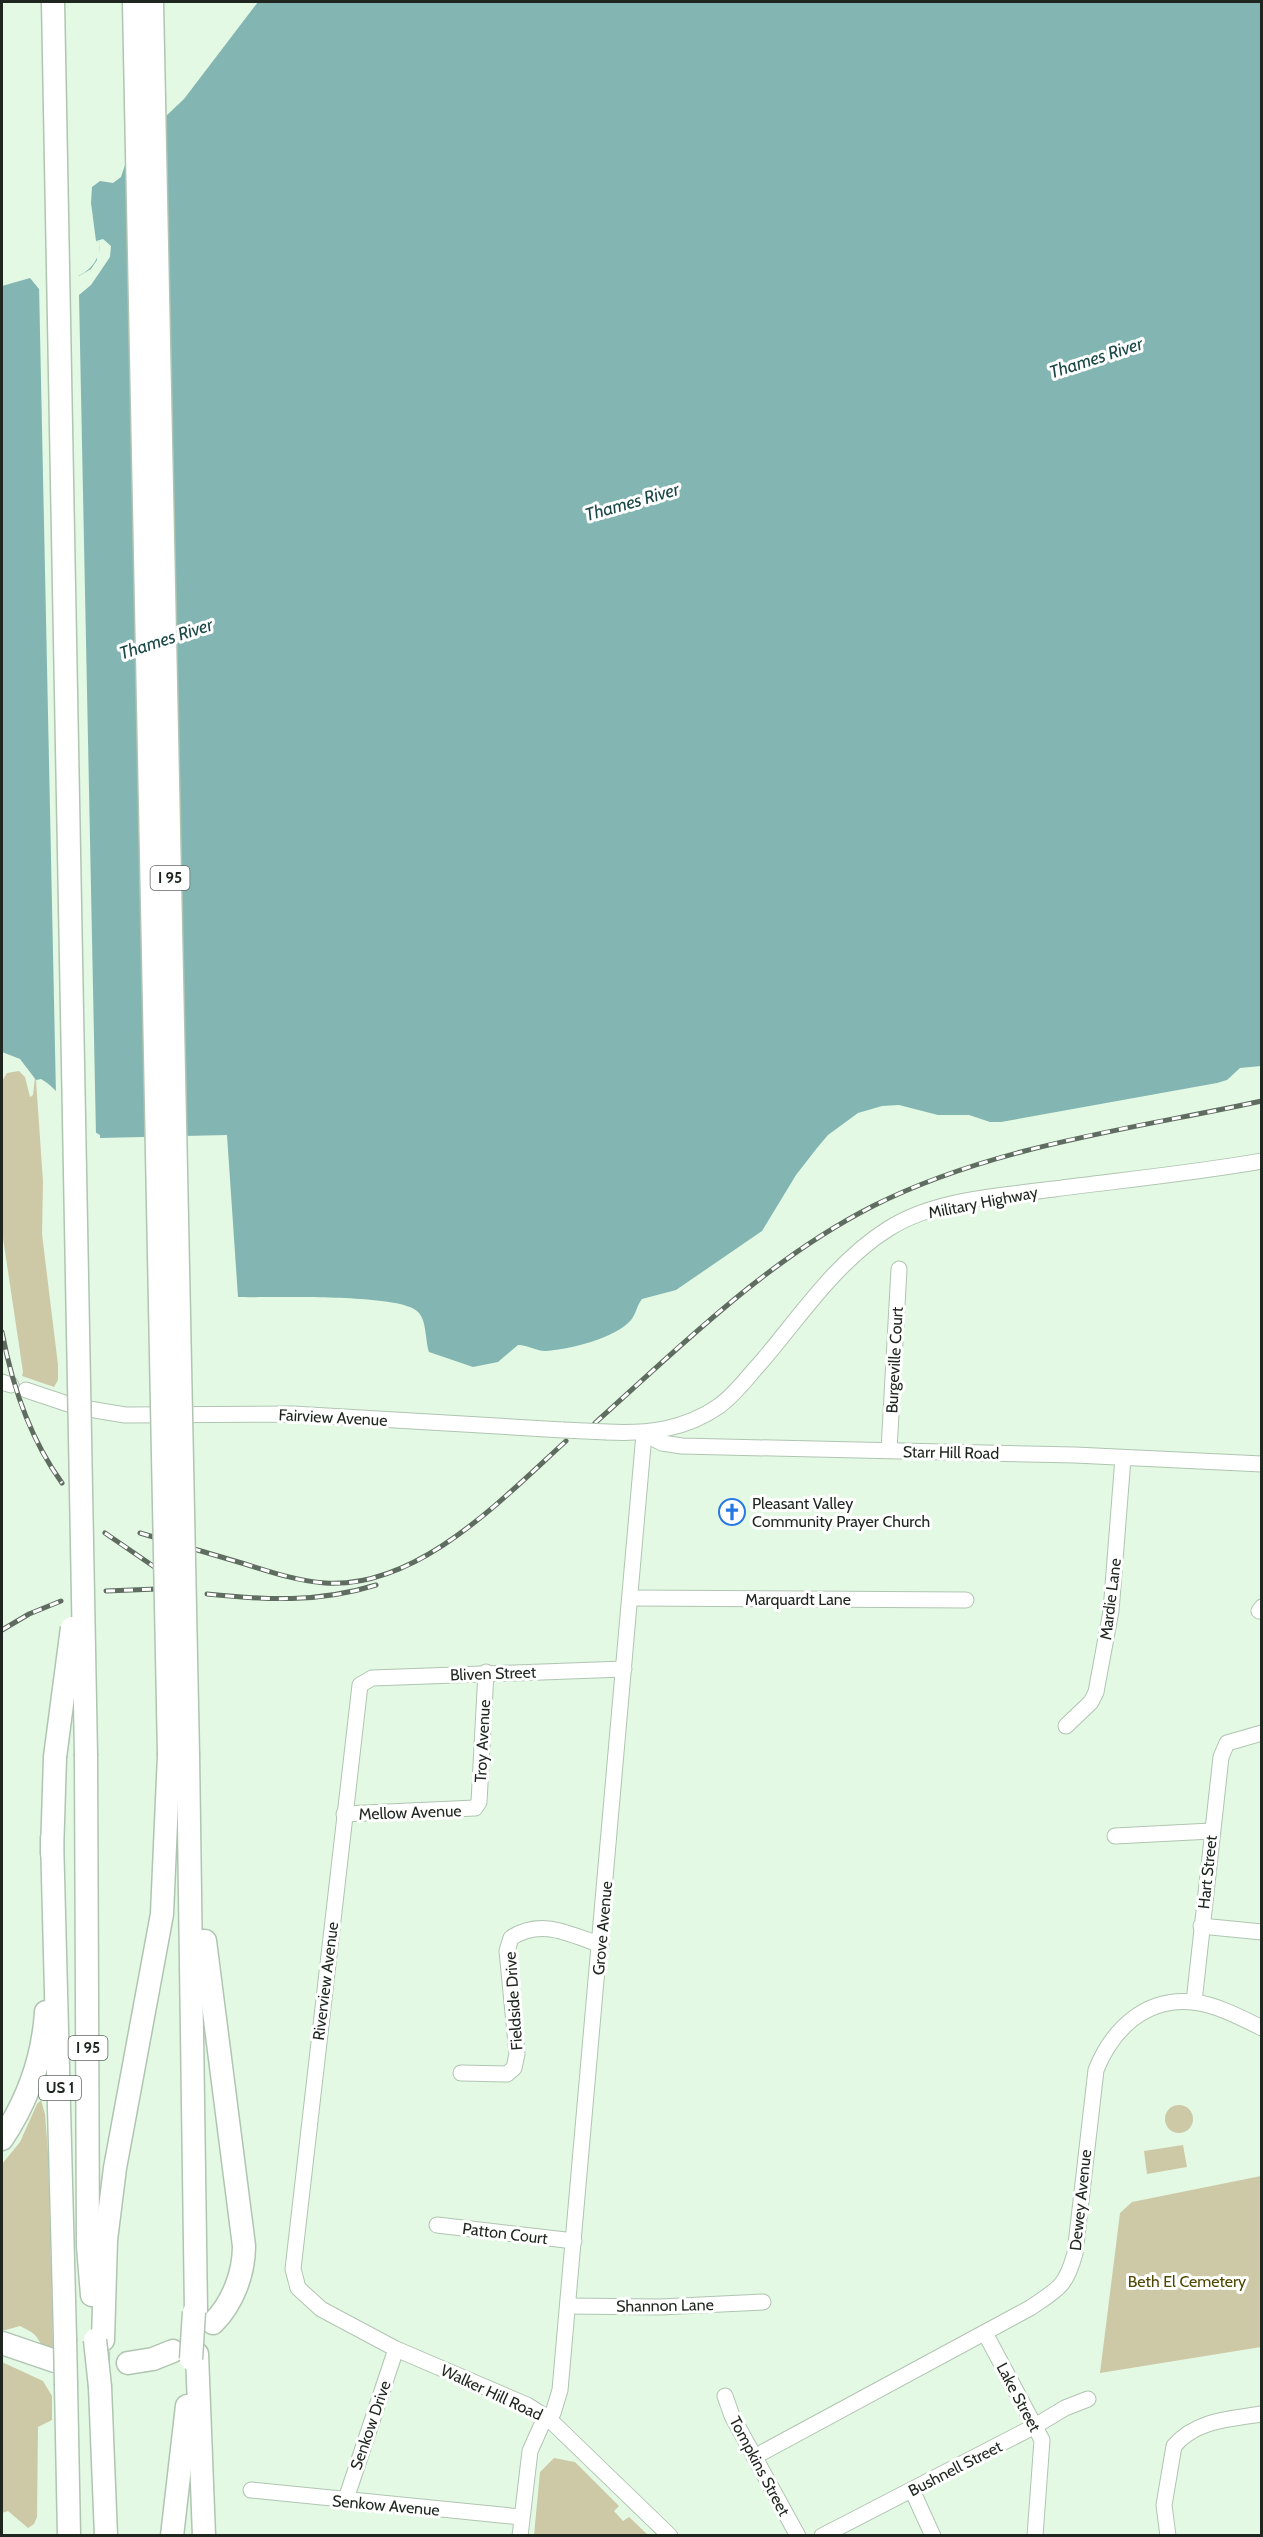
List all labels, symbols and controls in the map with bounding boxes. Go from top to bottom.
water label: Thames River [1047,332,1147,383]
water label: Thames River [582,478,683,526]
water label: Thames River [117,613,217,664]
road number: I 95 [150,866,190,890]
street label: Military Highway [927,1183,1040,1222]
street label: Burgeville Court [882,1306,907,1414]
street label: Fairview Avenue [278,1405,388,1430]
street label: Starr Hill Road [903,1442,999,1463]
place label: Pleasant Valley Community Prayer Church [752,1494,930,1531]
church icon: Pleasant Valley Community Prayer Church [717,1497,747,1527]
street label: Mardie Lane [1096,1557,1125,1641]
street label: Marquardt Lane [745,1590,851,1609]
street label: Bliven Street [450,1662,537,1684]
street label: Troy Avenue [471,1699,494,1783]
street label: Mellow Avenue [358,1801,462,1824]
street label: Hart Street [1194,1834,1221,1910]
street label: Grove Avenue [589,1880,616,1976]
street label: Riverview Avenue [309,1921,342,2041]
street label: Fieldside Drive [501,1951,526,2051]
road number: I 95 [68,2036,107,2060]
road number: US 1 [39,2076,81,2100]
street label: Dewey Avenue [1066,2148,1095,2252]
street label: Patton Court [461,2219,549,2248]
park label: Beth El Cemetery [1128,2272,1246,2291]
street label: Shannon Lane [616,2295,714,2316]
street label: Lake Street [992,2359,1045,2436]
street label: Walker Hill Road [438,2361,546,2424]
street label: Senkow Drive [346,2378,395,2472]
street label: Tompkins Street [725,2413,794,2520]
street label: Bushnell Street [905,2436,1006,2500]
street label: Senkow Avenue [331,2491,441,2520]

